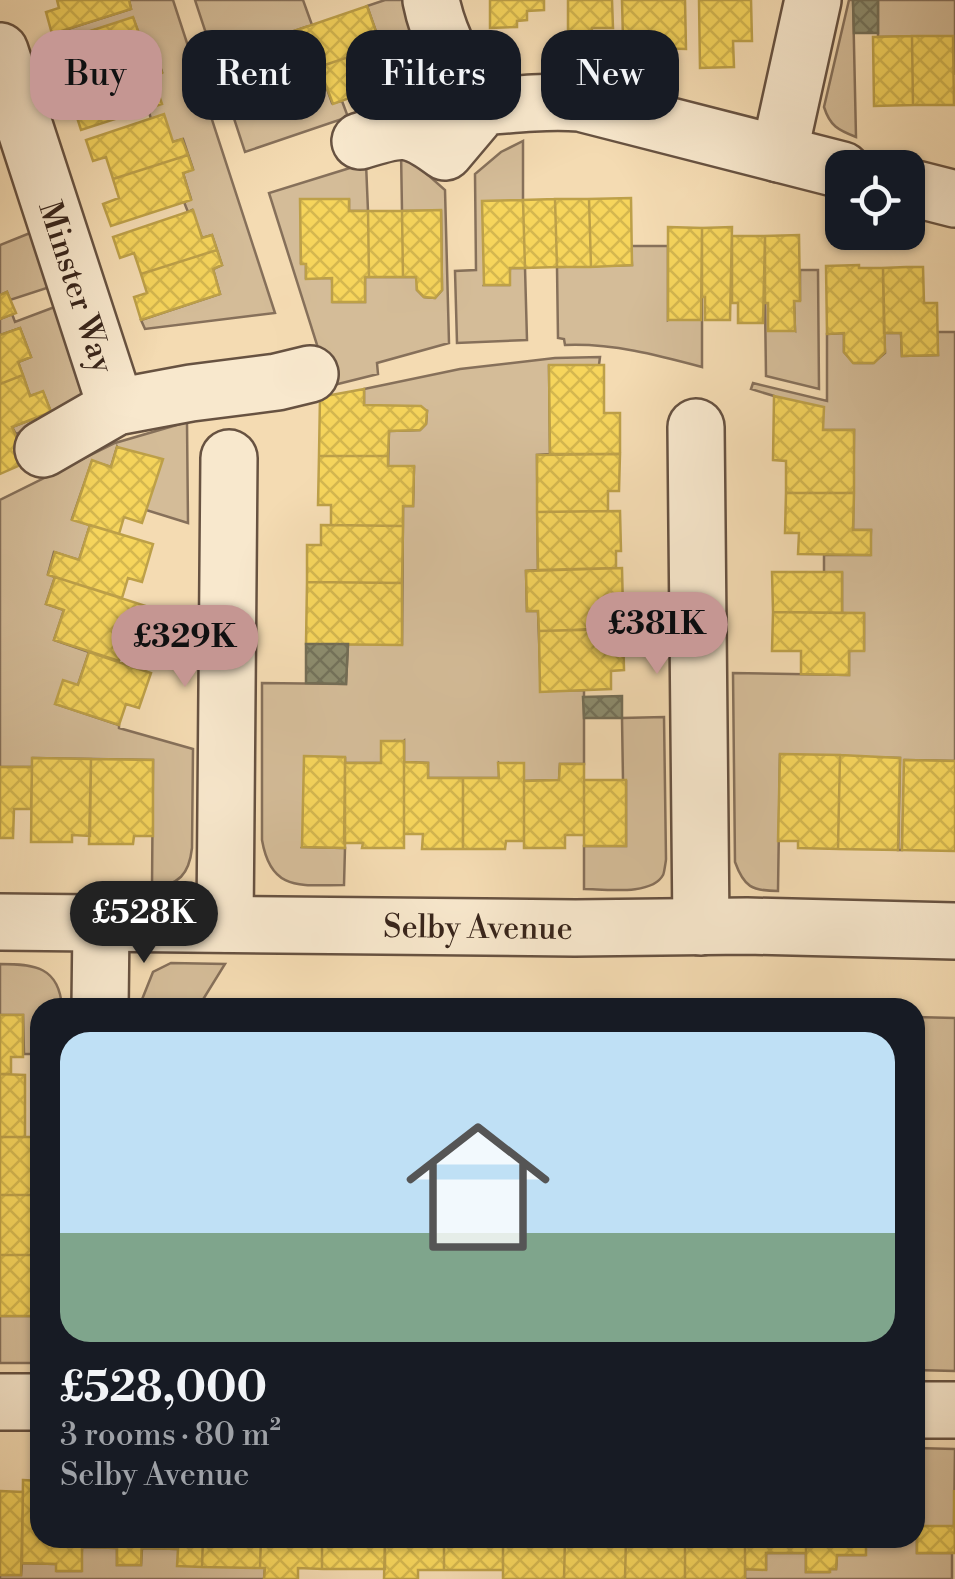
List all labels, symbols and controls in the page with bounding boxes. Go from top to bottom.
chip: Buy [30,30,162,120]
chip: Rent [182,30,326,120]
chip: Filters [346,30,521,120]
chip: New [541,30,679,120]
map controls [825,150,925,250]
button: locate [825,150,925,250]
street label: Minster Way [29,196,123,379]
pin: £381K [587,592,727,677]
text: £381K [608,604,706,644]
pin: £329K [115,605,255,690]
text: £329K [133,617,237,657]
pin: £528K [74,881,214,966]
text: £528K [92,893,196,933]
street label: Selby Avenue [383,907,573,949]
icon: home [388,1097,568,1277]
text: £528,000 [60,1362,267,1415]
text: 3 rooms · 80 m² [60,1415,281,1455]
text: Selby Avenue [60,1455,249,1495]

